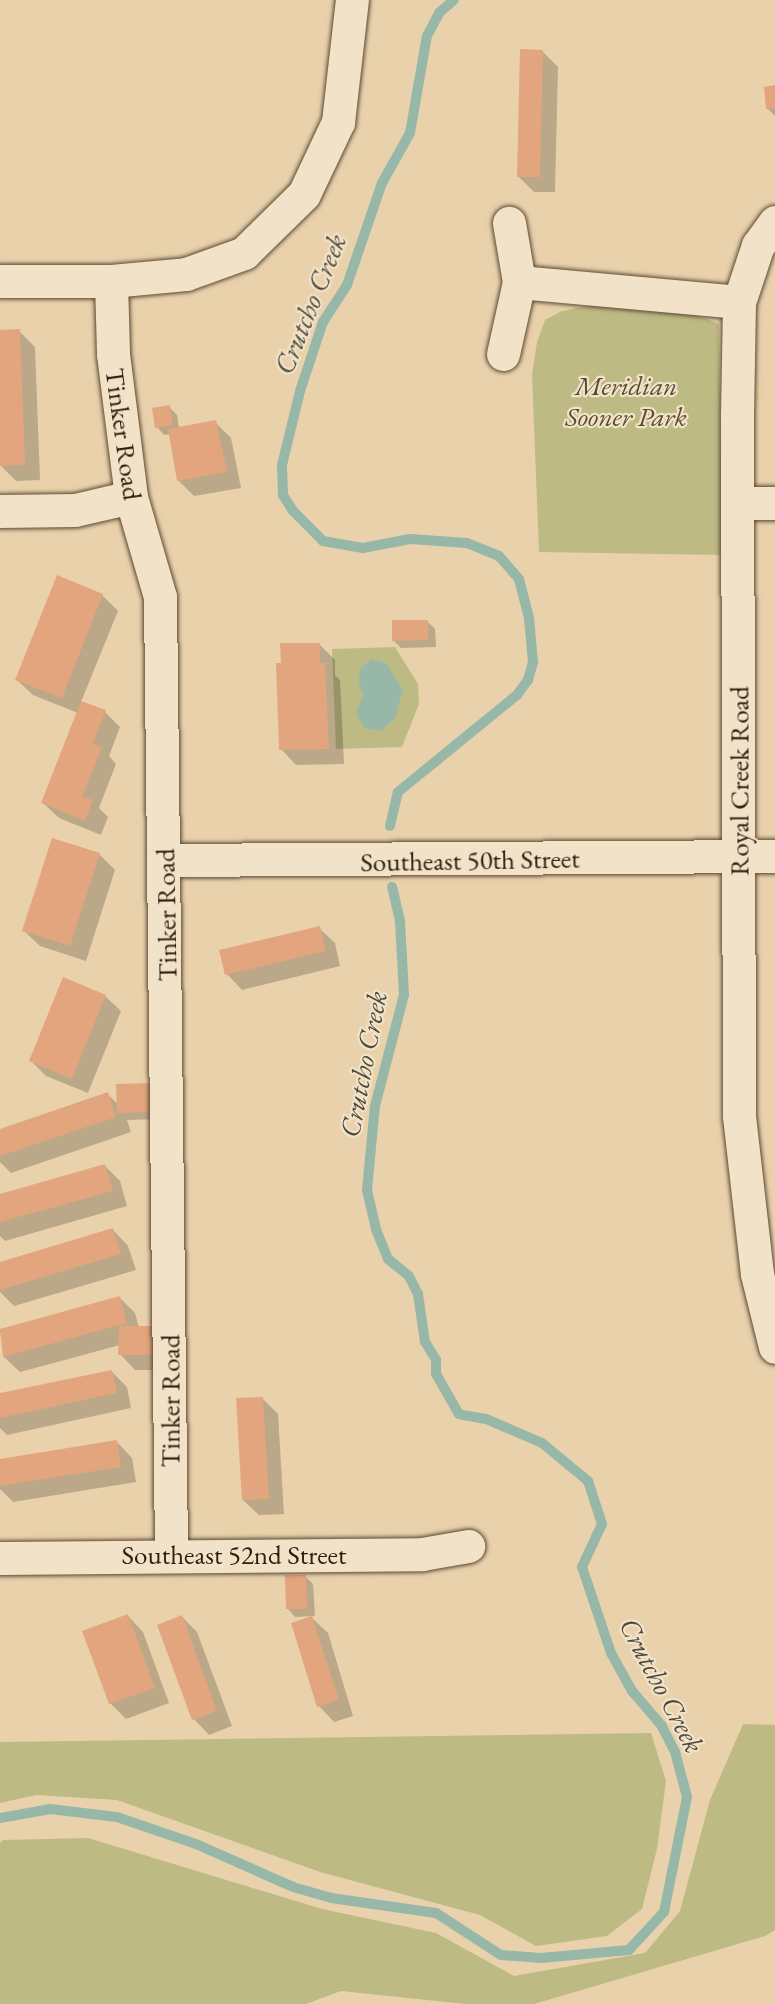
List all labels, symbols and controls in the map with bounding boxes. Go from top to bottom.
water label: Crutcho Creek [267,229,353,379]
street label: Tinker Road [99,366,149,502]
park label: Meridian Sooner Park [565,369,687,432]
street label: Royal Creek Road [723,686,755,876]
street label: Southeast 50th Street [360,842,580,878]
street label: Tinker Road [149,848,183,982]
water label: Crutcho Creek [332,988,394,1140]
street label: Tinker Road [154,1334,186,1468]
street label: Southeast 52nd Street [122,1539,346,1571]
water label: Crutcho Creek [612,1612,712,1758]

